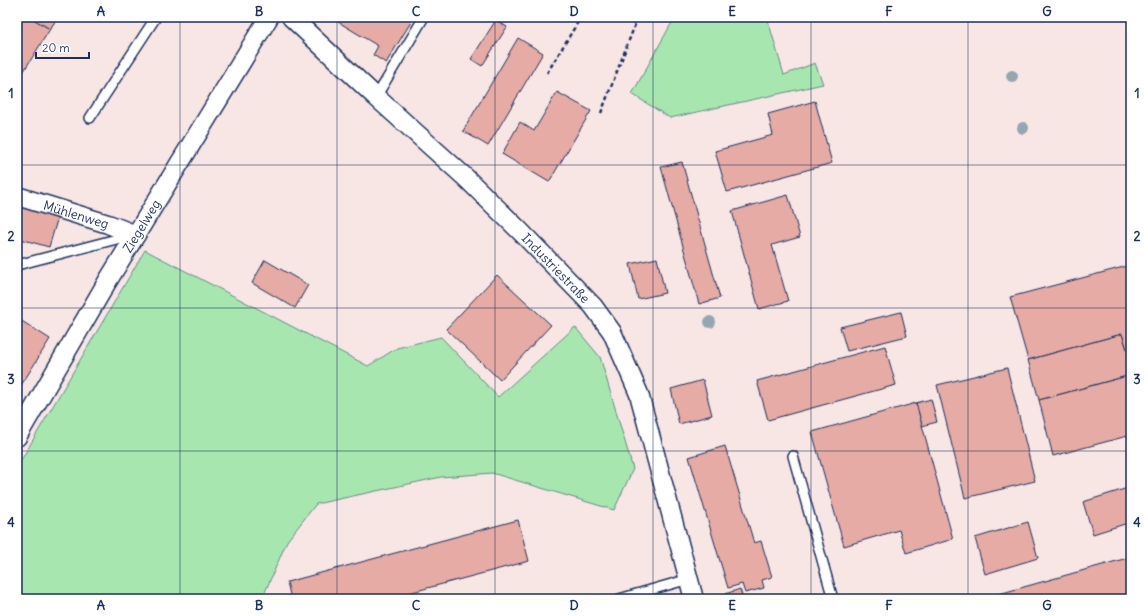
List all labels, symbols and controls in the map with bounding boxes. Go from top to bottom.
text: A [97,3,106,20]
text: B [255,3,264,20]
text: C [412,3,421,20]
text: D [569,3,579,20]
text: E [728,3,736,20]
text: F [885,3,893,20]
text: G [1042,3,1052,20]
scale bar [36,34,89,60]
text: 20 m [42,40,70,55]
text: 1 [8,85,14,102]
text: 1 [1134,85,1140,102]
street label: Mühlenweg [42,196,111,232]
street label: Ziegelweg [119,196,164,256]
text: 2 [7,228,15,245]
text: 2 [1133,228,1141,245]
street label: Industriestraße [518,229,594,306]
text: 3 [7,371,15,388]
text: 3 [1133,371,1141,388]
text: 4 [7,514,15,531]
text: 4 [1133,514,1141,531]
text: A [97,597,106,614]
text: B [255,597,264,614]
text: C [412,597,421,614]
text: D [569,597,579,614]
text: E [728,597,736,614]
text: F [885,597,893,614]
text: G [1042,597,1052,614]

